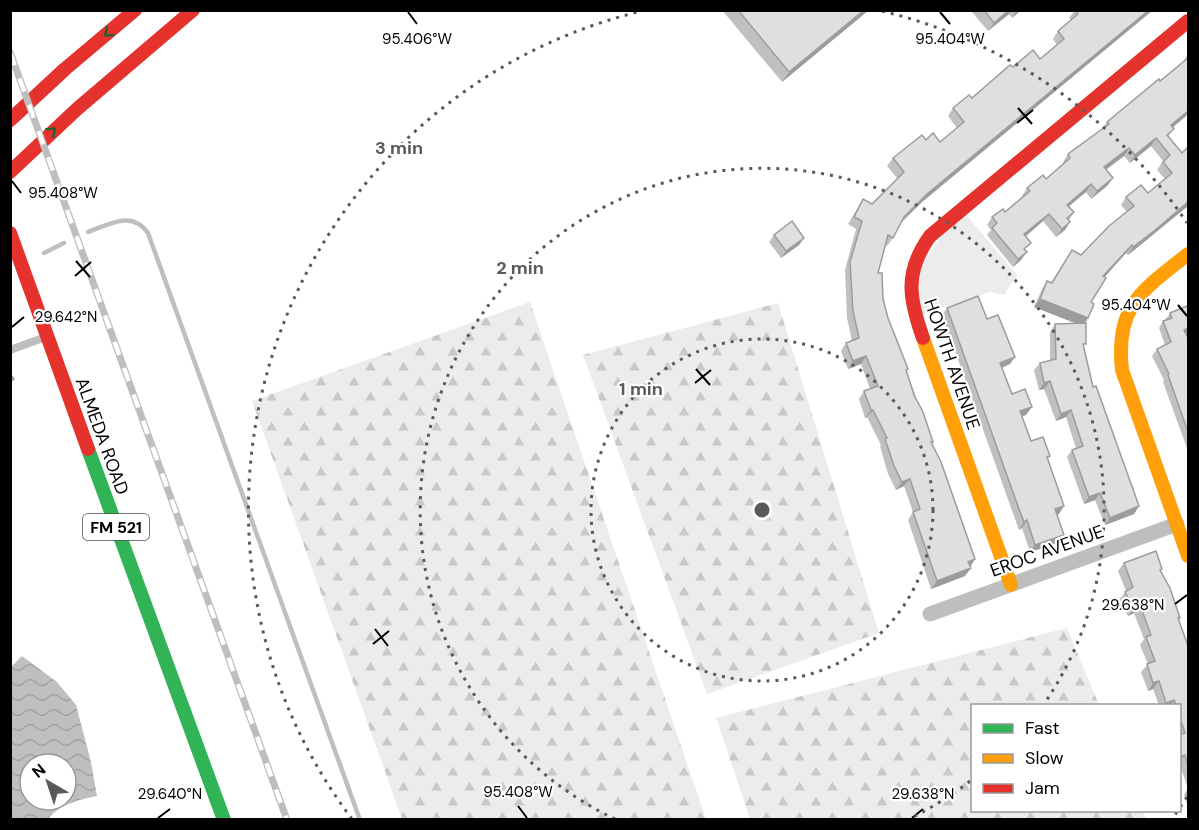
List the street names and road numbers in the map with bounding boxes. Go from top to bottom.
street label: HOWTH AVENUE [918,295,986,433]
street label: ALMEDA ROAD [70,374,134,498]
road number: FM 521 [83,514,149,540]
street label: EROC AVENUE [987,519,1107,583]

